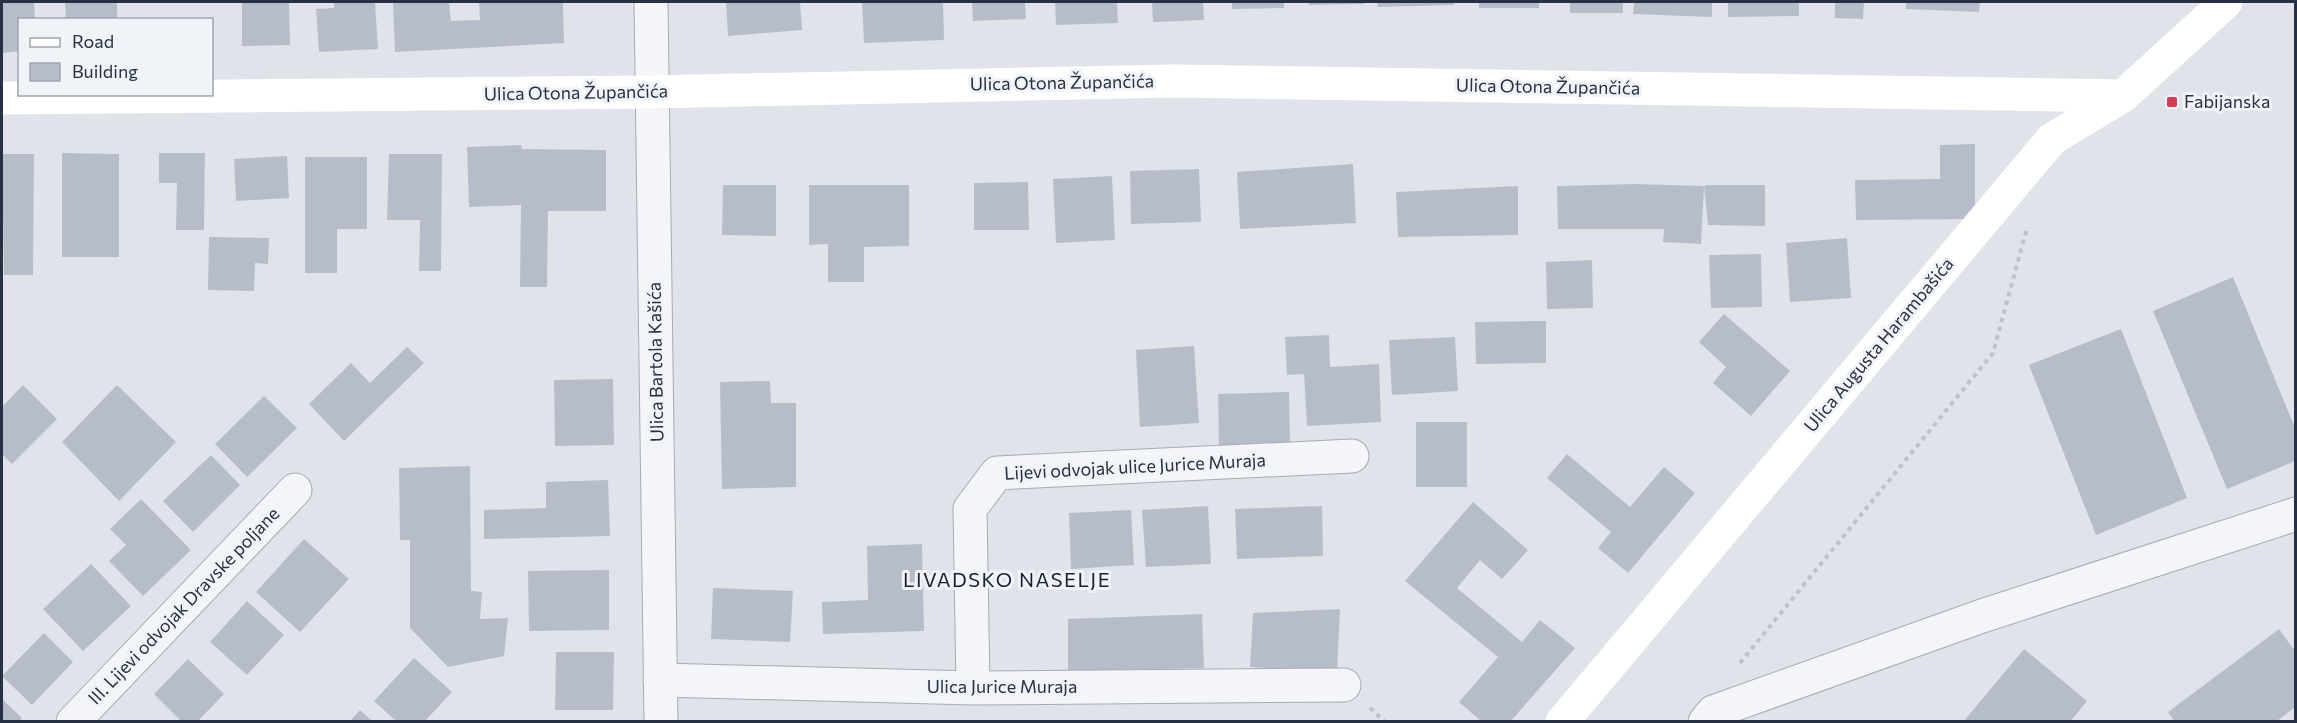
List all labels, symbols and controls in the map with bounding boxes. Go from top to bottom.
legend [18,18,213,96]
text: Road [72,30,114,52]
text: Building [72,60,138,82]
street label: Ulica Otona Župančića [970,69,1154,95]
street label: Ulica Otona Župančića [1456,73,1640,99]
street label: Ulica Otona Župančića [484,79,668,105]
place label: Fabijanska [2184,90,2270,112]
marker: Fabijanska [2165,95,2179,109]
street label: Ulica Augusta Harambašića [1799,253,1958,436]
street label: Ulica Bartola Kašića [643,282,667,442]
street label: Lijevi odvojak ulice Jurice Muraja [1004,448,1266,484]
street label: III. Lijevi odvojak Dravske poljane [83,502,284,709]
district label: LIVADSKO NASELJE [903,567,1111,591]
street label: Ulica Jurice Muraja [927,675,1077,697]

